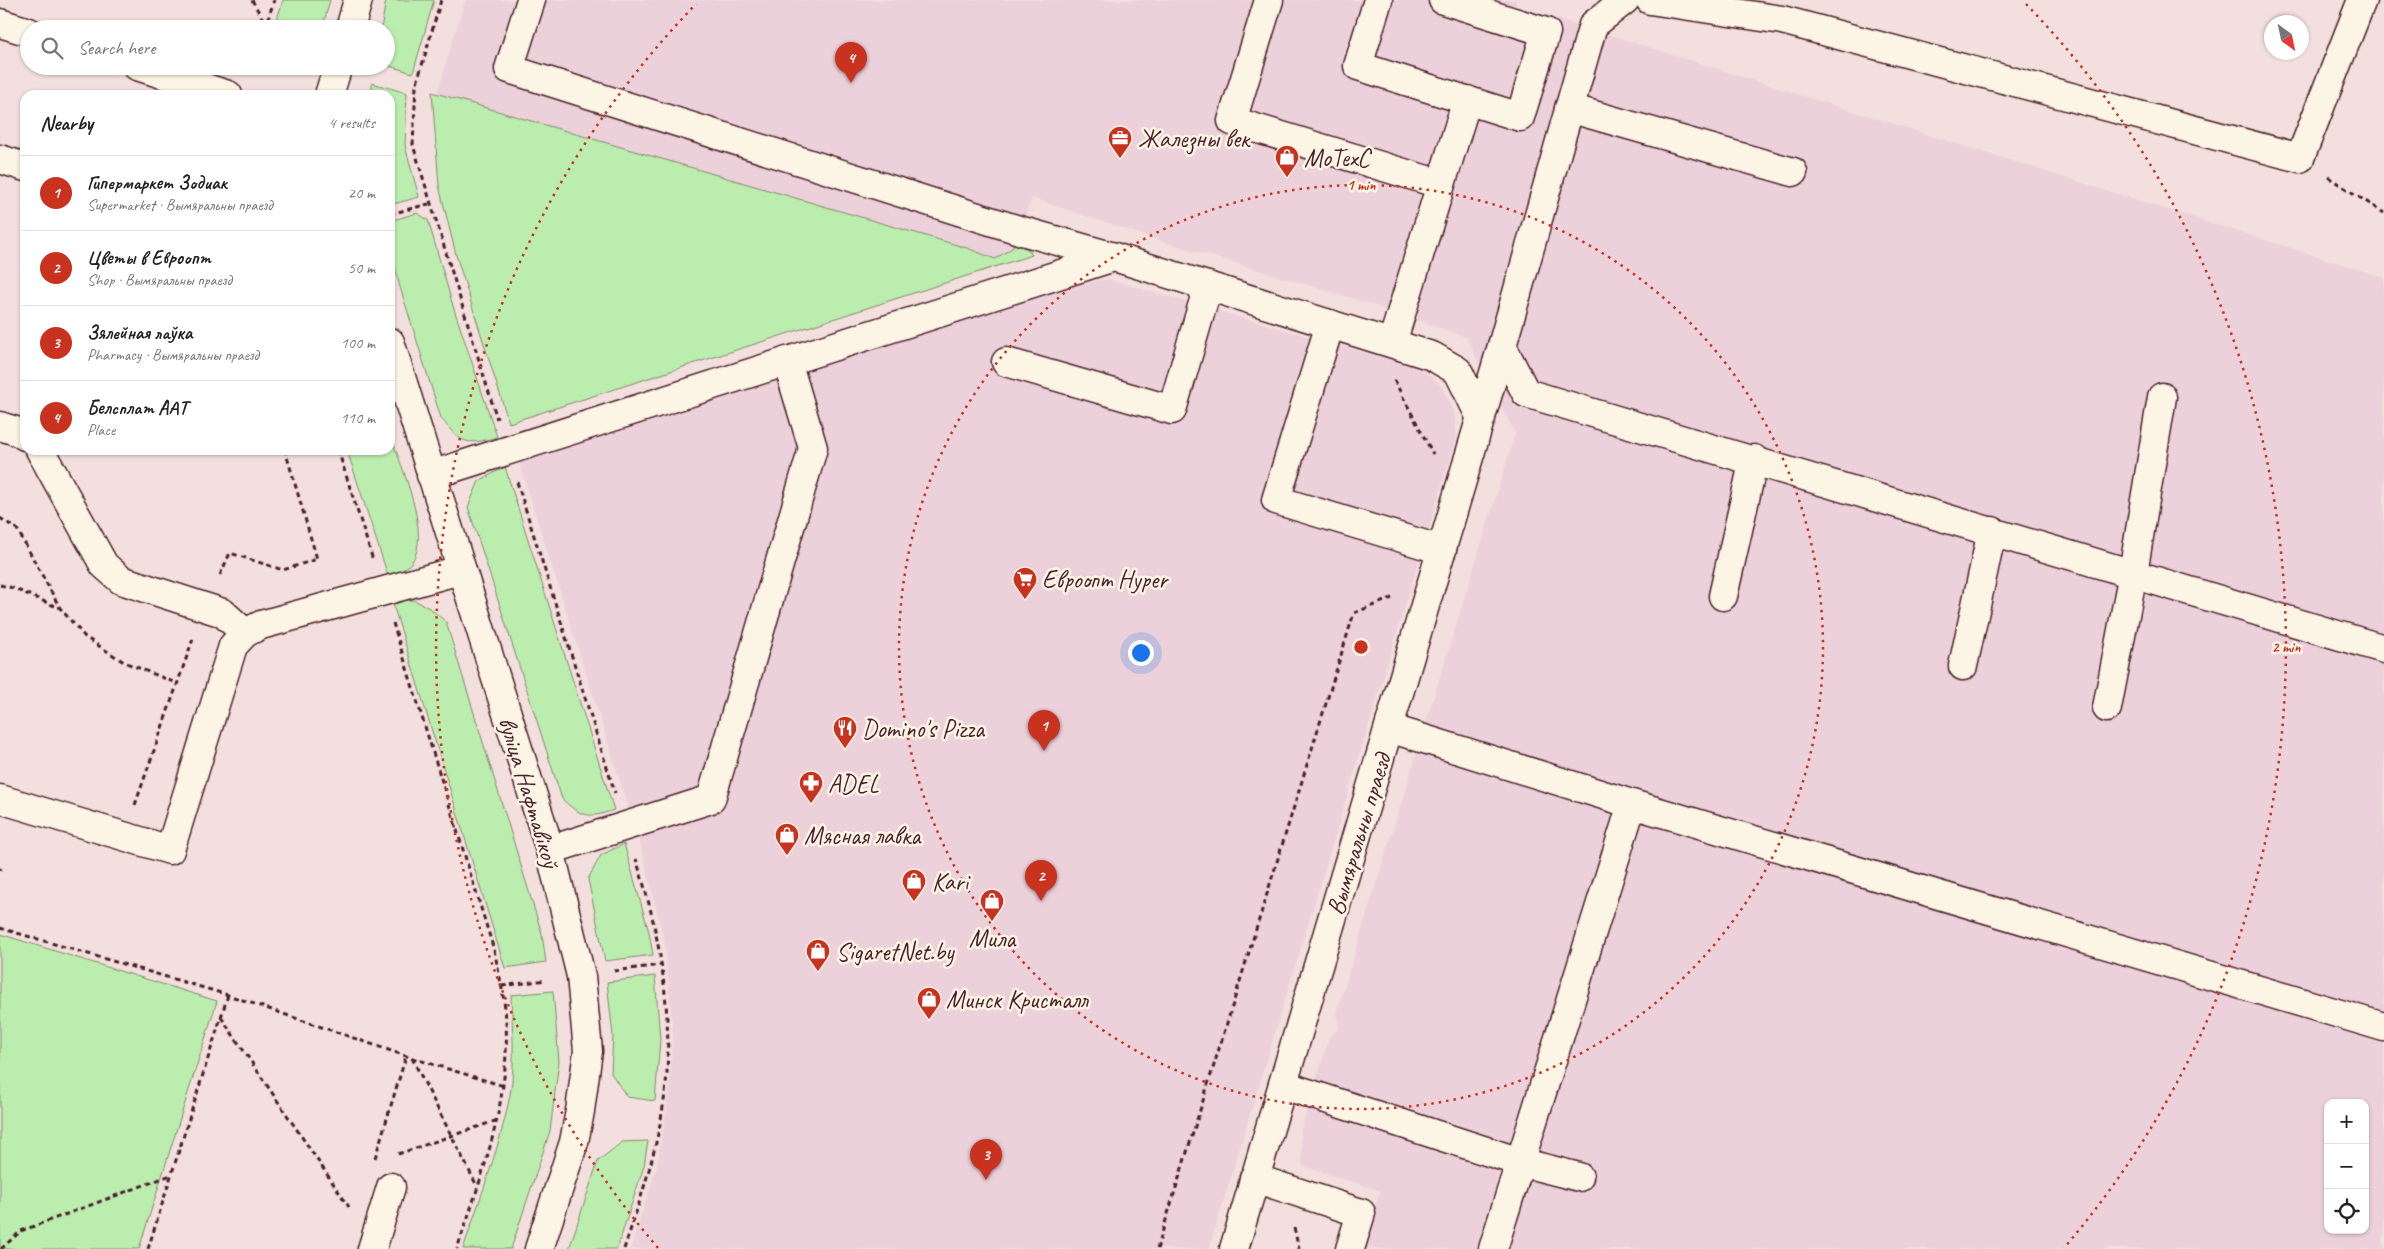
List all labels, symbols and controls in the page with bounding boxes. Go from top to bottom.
north arrow [2264,15,2309,60]
search box [20,20,395,75]
icon: search [38,34,66,62]
text: Search here [78,36,155,60]
pin: 4 [835,42,867,83]
text: Nearby [40,110,93,136]
text: 4 results [328,113,375,133]
place label: Жалезны век [1138,123,1251,155]
office icon: Жалезны век [1107,125,1133,159]
place label: MoTexC [1304,142,1372,174]
shop icon: MoTexC [1274,144,1300,178]
text: Гипермаркет Зодиак [87,171,227,195]
text: 1 min [1347,176,1376,195]
text: 1 [52,183,60,203]
text: 20 m [348,183,375,203]
text: Supermarket · Вымяральны праезд [87,195,273,215]
text: Цветы в Евроопт [87,246,211,270]
text: 2 [52,258,60,278]
text: 50 m [348,258,375,278]
text: Shop · Вымяральны праезд [87,270,232,290]
text: Зялейная лаўка [87,321,192,345]
text: 3 [52,333,60,353]
text: 100 m [341,333,375,353]
text: Pharmacy · Вымяральны праезд [87,345,259,365]
text: Белсплат ААТ [87,396,187,420]
text: 4 [52,408,60,428]
text: 110 m [341,408,375,428]
text: Place [87,420,115,440]
place label: Евроопт Hyper [1042,564,1169,596]
supermarket icon: Евроопт Hyper [1012,566,1038,600]
centre of rings [1352,638,1370,656]
text: 2 min [2272,638,2301,657]
your location [1128,640,1154,666]
pin: 1 [1028,710,1060,751]
street label: вуліца Нафтавікоў [491,713,568,874]
place label: Domino's Pizza [862,713,986,745]
restaurant icon: Domino's Pizza [832,715,858,749]
street label: Вымяральны праезд [1319,748,1399,919]
place label: ADEL [828,768,879,800]
pharmacy icon: ADEL [798,770,824,804]
place label: Мясная лавка [804,820,922,852]
shop icon: Мясная лавка [774,822,800,856]
pin: 2 [1025,860,1057,901]
place label: Kari [932,866,971,898]
shop icon: Kari [901,868,927,902]
shop icon: Мила [979,888,1005,922]
place label: Мила [969,923,1017,955]
place label: SigaretNet.by [836,936,955,968]
shop icon: SigaretNet.by [805,938,831,972]
place label: Минск Кристалл [946,984,1089,1016]
shop icon: Минск Кристалл [916,986,942,1020]
map controls [2324,1099,2369,1234]
button: + [2324,1099,2369,1144]
pin: 3 [970,1139,1002,1180]
button: − [2324,1144,2369,1189]
button: locate [2324,1189,2369,1234]

